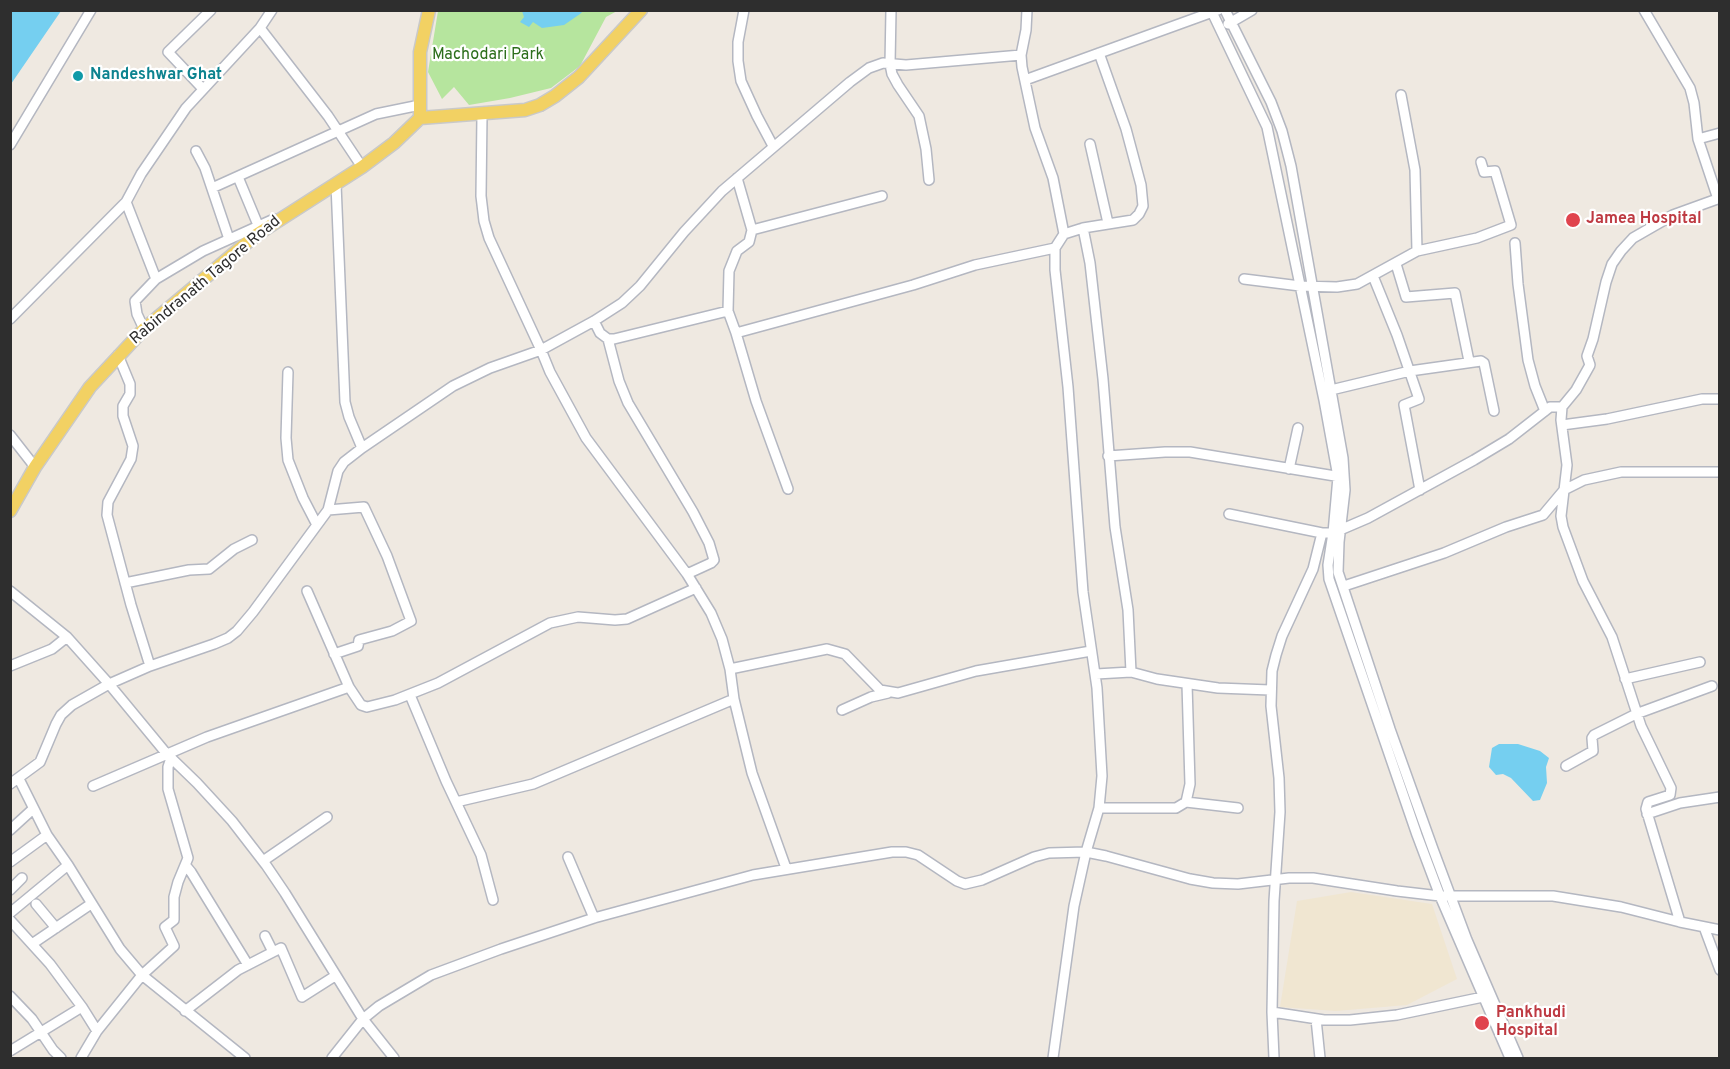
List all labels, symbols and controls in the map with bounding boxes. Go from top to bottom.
park label: Machodari Park [432,46,544,66]
place label: Nandeshwar Ghat [90,66,222,86]
marker: Nandeshwar Ghat [71,69,85,83]
place label: Jamea Hospital [1586,210,1702,230]
marker: Jamea Hospital [1564,211,1582,229]
street label: Rabindranath Tagore Road [127,212,285,350]
place label: Pankhudi Hospital [1496,1004,1566,1042]
marker: Pankhudi Hospital [1473,1014,1491,1032]

